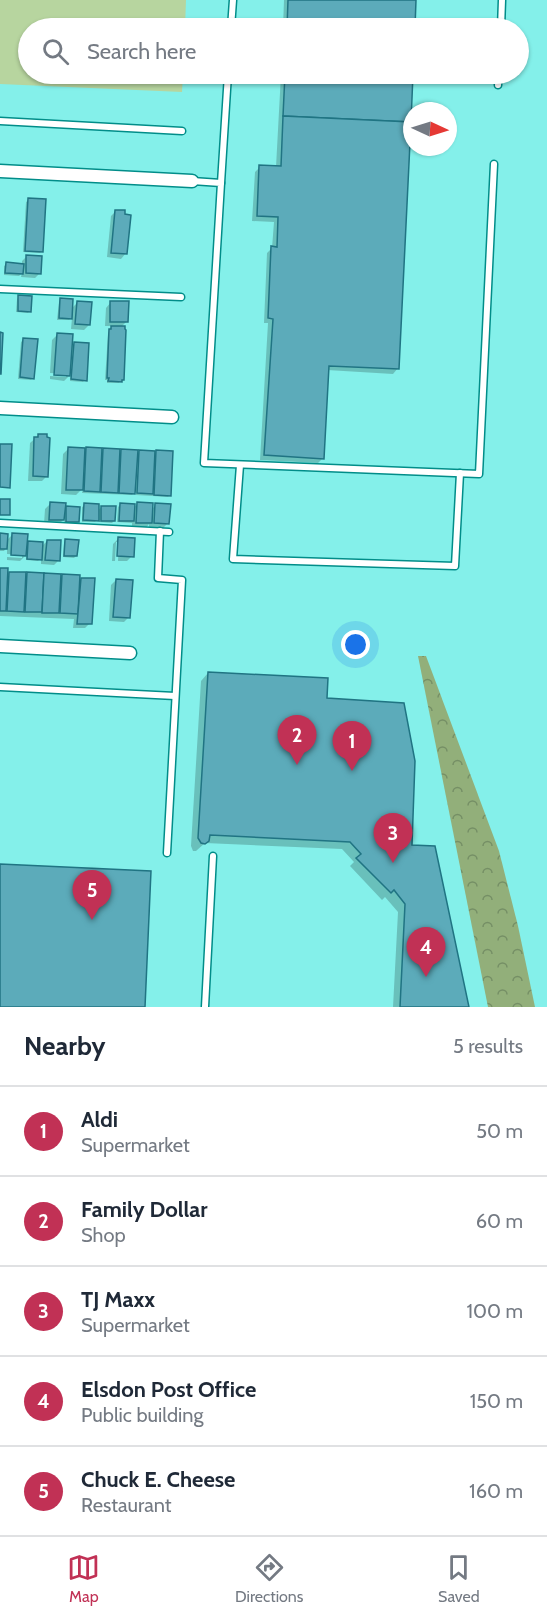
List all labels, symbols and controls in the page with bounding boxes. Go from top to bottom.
search box [18,18,529,84]
icon: search [39,35,72,68]
text: Search here [87,38,196,65]
north arrow [403,102,457,156]
your location [341,630,370,659]
pin: 2 [278,716,316,765]
pin: 1 [332,722,372,771]
pin: 3 [374,814,412,863]
pin: 5 [72,870,112,920]
pin: 4 [406,928,446,977]
text: Nearby [24,1030,105,1062]
text: 5 results [453,1034,523,1058]
text: Aldi [81,1106,118,1133]
text: 1 [40,1119,47,1143]
text: 50 m [476,1119,523,1143]
text: Supermarket [81,1133,190,1157]
text: Family Dollar [81,1196,208,1223]
text: 2 [38,1209,49,1233]
text: 60 m [476,1209,523,1233]
text: Shop [81,1223,126,1247]
text: TJ Maxx [81,1286,155,1313]
text: 3 [38,1299,49,1323]
text: 100 m [467,1299,523,1323]
text: Supermarket [81,1313,190,1337]
text: Elsdon Post Office [81,1376,256,1403]
text: 4 [37,1389,50,1413]
text: 150 m [470,1389,523,1413]
text: Public building [81,1403,203,1427]
text: Chuck E. Cheese [81,1466,235,1493]
text: 5 [38,1479,49,1503]
text: 160 m [469,1479,523,1503]
text: Restaurant [81,1493,172,1517]
tab: Map [67,1551,100,1606]
tab: Directions [235,1551,303,1606]
tab: Saved [438,1551,480,1606]

